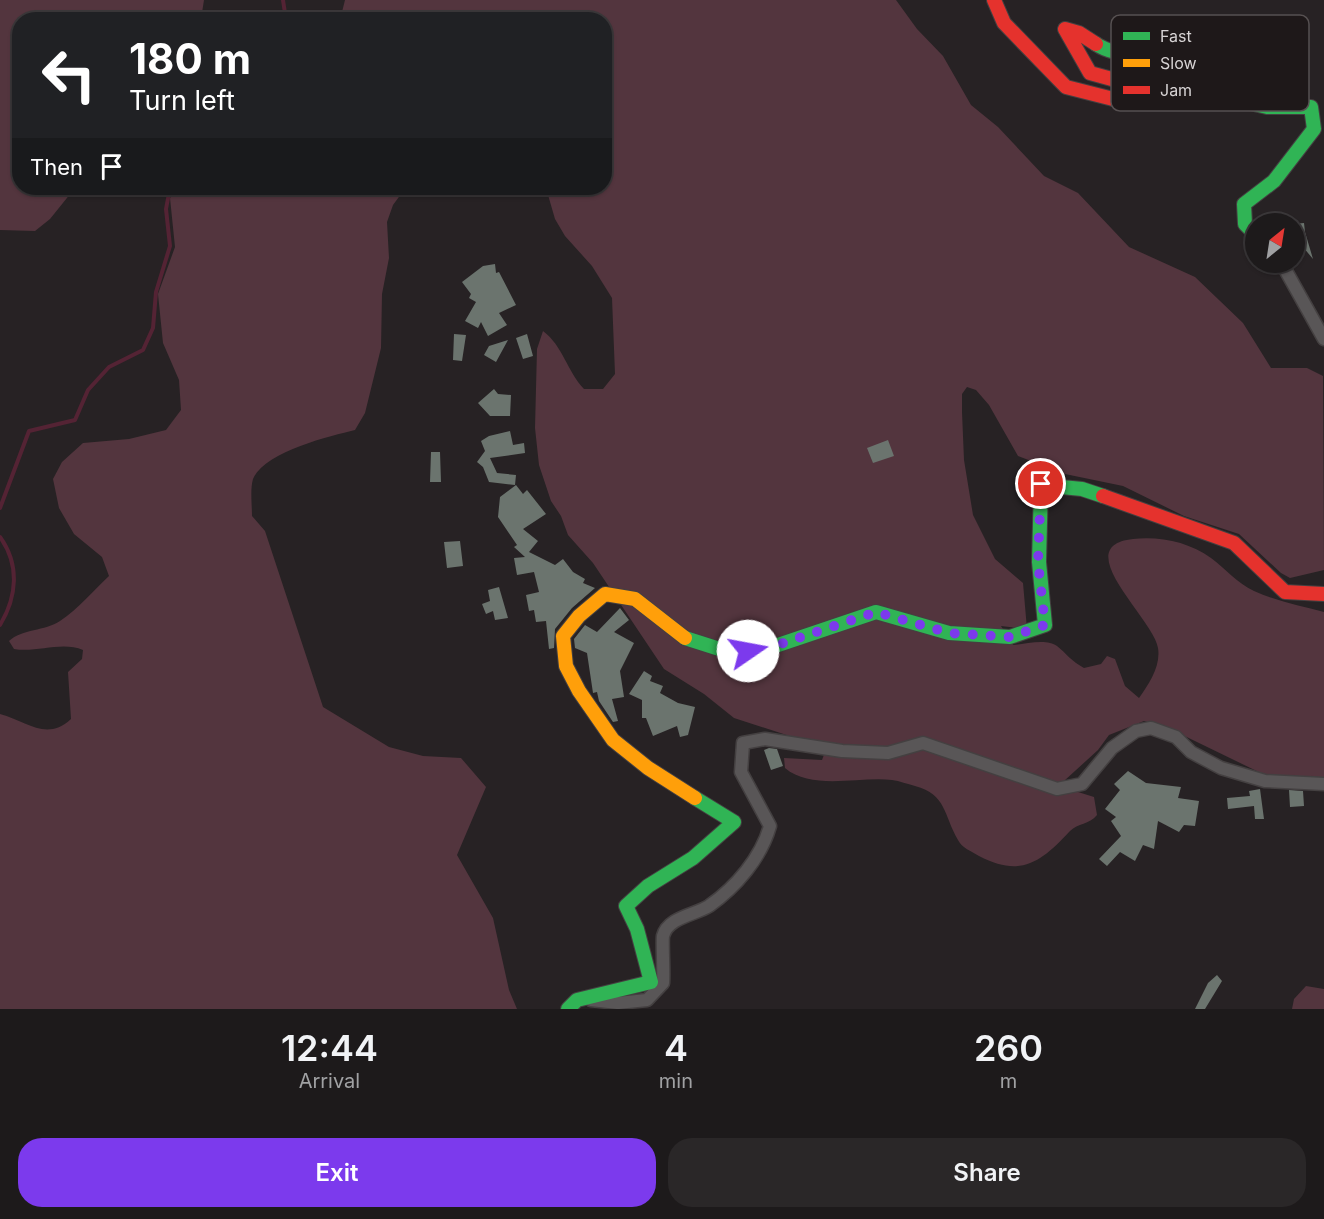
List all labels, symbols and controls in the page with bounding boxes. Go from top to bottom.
legend [1111,15,1309,111]
text: Fast [1160,26,1192,46]
text: 180 m [129,33,251,84]
icon: left [30,36,108,114]
text: Slow [1160,53,1197,73]
text: Jam [1160,80,1192,100]
text: Turn left [129,84,235,117]
icon: arrive [95,150,128,183]
text: Then [30,154,83,180]
north arrow [1245,213,1305,273]
map controls [1245,213,1305,273]
pin [1015,458,1066,509]
icon: arrive [1024,467,1057,500]
position arrow [716,619,780,683]
text: 12:44 [281,1026,378,1070]
text: 4 [664,1026,688,1070]
text: 260 [974,1026,1043,1070]
text: Arrival [299,1069,360,1093]
text: min [659,1069,693,1093]
text: m [1000,1069,1017,1093]
button: Exit [18,1138,656,1207]
button: Share [668,1138,1306,1207]

